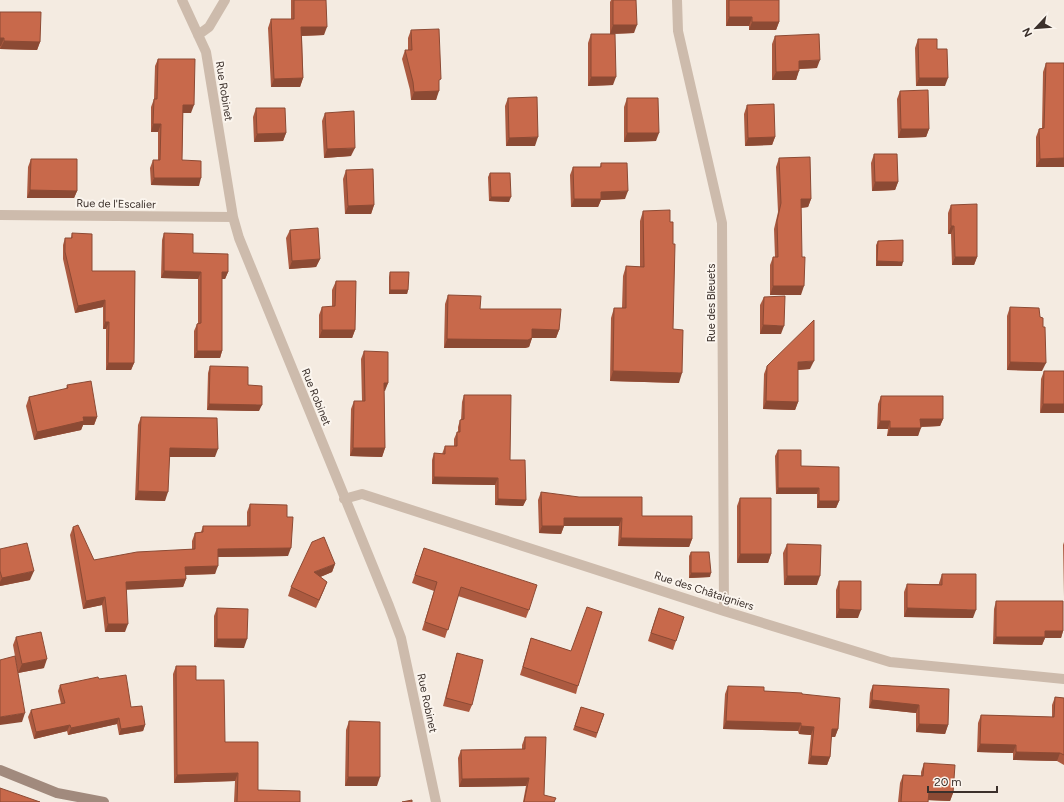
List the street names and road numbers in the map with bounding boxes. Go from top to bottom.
street label: Rue Robinet [213,60,235,122]
street label: Rue de l'Escalier [76,197,156,211]
street label: Rue des Bleuets [705,264,718,342]
street label: Rue Robinet [299,367,333,427]
street label: Rue des Châtaigniers [653,569,755,613]
street label: Rue Robinet [414,672,440,734]

